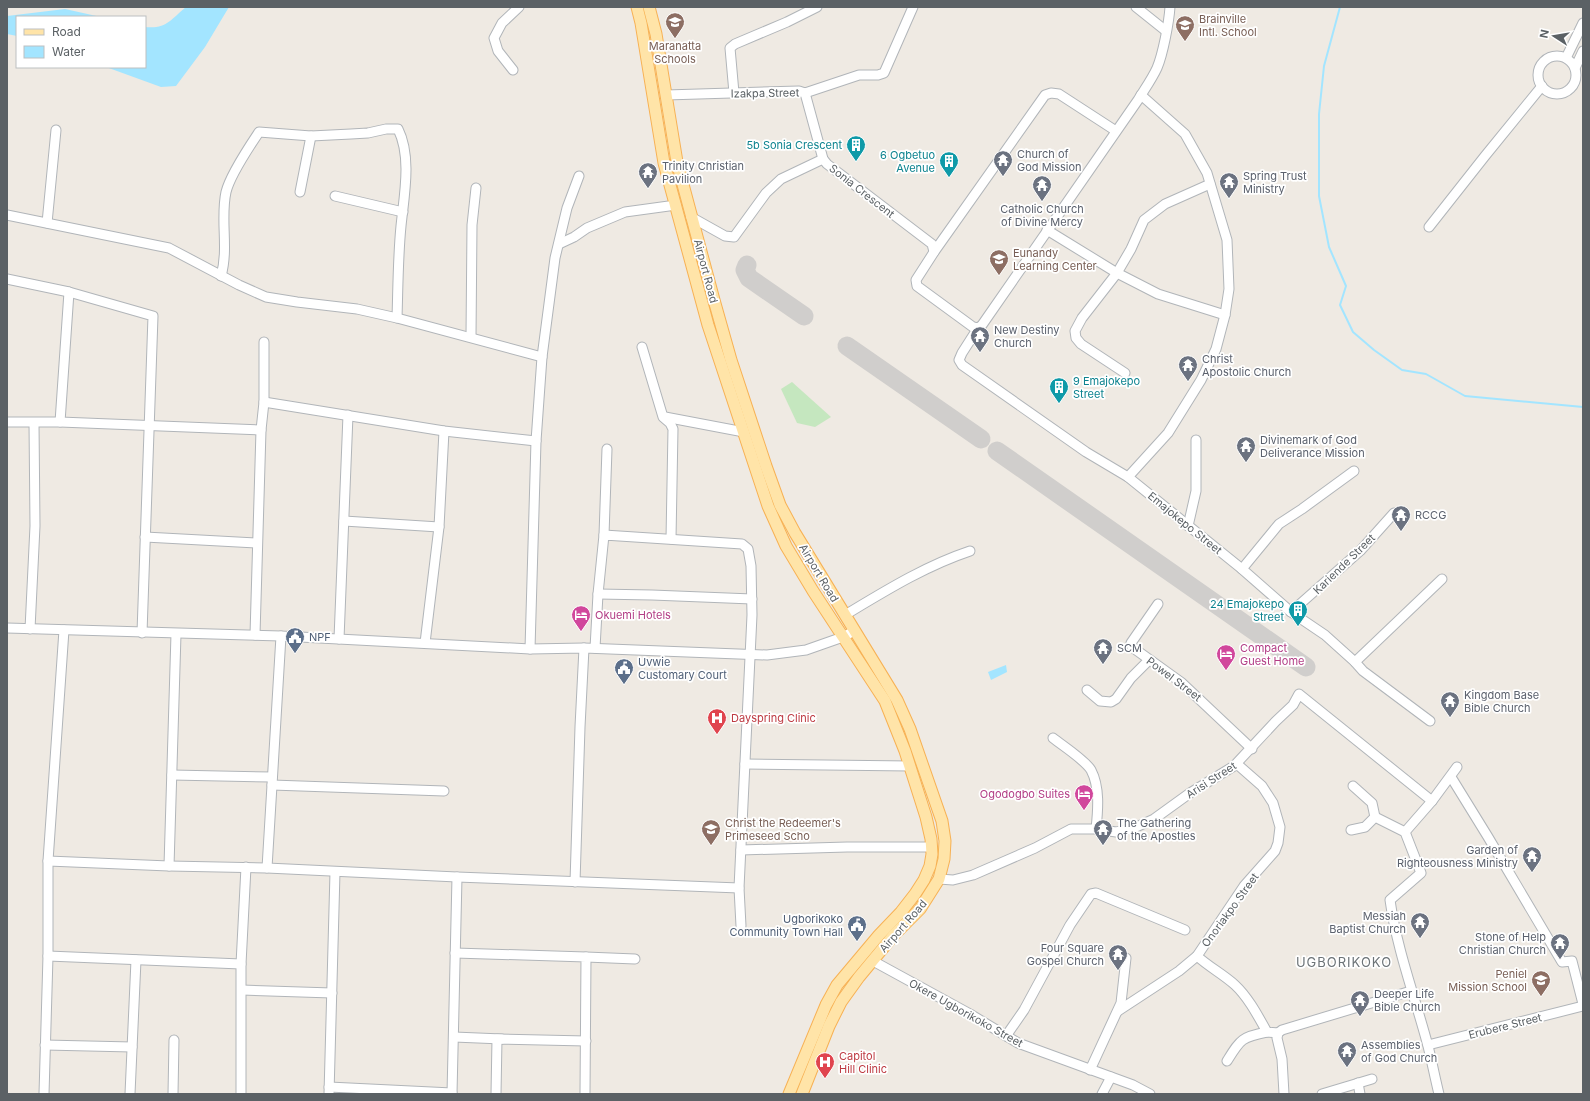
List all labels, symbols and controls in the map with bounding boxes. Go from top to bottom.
school or university icon: Maranatta Schools [664,11,686,39]
place label: Brainville Intl. School [1199,12,1257,39]
school or university icon: Brainville Intl. School [1174,14,1196,42]
legend [16,16,146,68]
north arrow [1534,16,1574,56]
text: Road [52,24,81,39]
text: N [1536,28,1552,39]
place label: Maranatta Schools [649,39,701,66]
text: Water [52,44,86,59]
street label: Izakpa Street [731,85,800,101]
building icon: 5b Sonia Crescent [845,134,867,162]
place label: 5b Sonia Crescent [746,138,842,152]
place label: Church of God Mission [1017,147,1082,174]
place label: 6 Ogbetuo Avenue [880,148,935,175]
temple icon: Church of God Mission [992,149,1014,177]
building icon: 6 Ogbetuo Avenue [938,150,960,178]
place label: Trinity Christian Pavilion [662,159,744,186]
temple icon: Trinity Christian Pavilion [637,161,659,189]
street label: Sonia Crescent [827,161,898,221]
place label: Spring Trust Ministry [1243,169,1307,196]
temple icon: Spring Trust Ministry [1218,171,1240,199]
temple icon: Catholic Church of Divine Mercy [1031,174,1053,202]
place label: Catholic Church of Divine Mercy [1000,202,1084,229]
street label: Airport Road [691,238,721,304]
place label: Eunandy Learning Center [1013,246,1097,273]
school or university icon: Eunandy Learning Center [988,248,1010,276]
place label: New Destiny Church [994,323,1060,350]
temple icon: New Destiny Church [969,325,991,353]
place label: Christ Apostolic Church [1202,352,1291,379]
temple icon: Christ Apostolic Church [1177,354,1199,382]
place label: 9 Emajokepo Street [1073,374,1141,401]
building icon: 9 Emajokepo Street [1048,376,1070,404]
place label: Divinemark of God Deliverance Mission [1260,433,1365,460]
temple icon: Divinemark of God Deliverance Mission [1235,435,1257,463]
street label: Emajokepo Street [1145,489,1225,557]
temple icon: RCCG [1390,504,1412,532]
place label: RCCG [1415,508,1446,522]
street label: Kariende Street [1310,531,1378,597]
street label: Airport Road [796,541,842,605]
place label: 24 Emajokepo Street [1210,597,1284,624]
building icon: 24 Emajokepo Street [1287,599,1309,627]
hotel icon: Okuemi Hotels [570,604,592,632]
place label: Okuemi Hotels [595,608,671,622]
public building icon: NPF [284,626,306,654]
place label: NPF [309,630,331,644]
temple icon: SCM [1092,637,1114,665]
place label: SCM [1117,641,1142,655]
place label: Compact Guest Home [1240,641,1304,668]
hotel icon: Compact Guest Home [1215,643,1237,671]
street label: Powel Street [1144,654,1205,705]
place label: Uvwie Customary Court [638,655,727,682]
public building icon: Uvwie Customary Court [613,657,635,685]
place label: Kingdom Base Bible Church [1464,688,1539,715]
temple icon: Kingdom Base Bible Church [1439,690,1461,718]
hospital icon: Dayspring Clinic [706,707,728,735]
place label: Dayspring Clinic [731,711,816,725]
street label: Arisi Street [1183,758,1239,801]
hotel icon: Ogodogbo Suites [1073,783,1095,811]
place label: Ogodogbo Suites [980,787,1070,801]
place label: Christ the Redeemer's Primeseed Scho [725,816,841,843]
place label: The Gathering of the Apostles [1117,816,1196,843]
school or university icon: Christ the Redeemer's Primeseed Scho [700,818,722,846]
temple icon: The Gathering of the Apostles [1092,818,1114,846]
place label: Garden of Righteousness Ministry [1397,843,1518,870]
temple icon: Garden of Righteousness Ministry [1521,845,1543,873]
street label: Onoriakpo Street [1198,870,1262,950]
street label: Airport Road [876,897,930,955]
place label: Messiah Baptist Church [1329,909,1406,936]
temple icon: Messiah Baptist Church [1409,911,1431,939]
place label: Ugborikoko Community Town Hall [729,912,843,939]
public building icon: Ugborikoko Community Town Hall [846,914,868,942]
place label: Stone of Help Christian Church [1459,930,1546,957]
temple icon: Stone of Help Christian Church [1549,932,1571,960]
place label: Four Square Gospel Church [1027,941,1104,968]
temple icon: Four Square Gospel Church [1107,943,1129,971]
district label: UGBORIKOKO [1296,954,1392,970]
place label: Peniel Mission School [1448,967,1527,994]
school or university icon: Peniel Mission School [1530,969,1552,997]
street label: Okere Ugborikoko Street [907,976,1026,1050]
place label: Deeper Life Bible Church [1374,987,1441,1014]
temple icon: Deeper Life Bible Church [1349,989,1371,1017]
street label: Erubere Street [1467,1010,1543,1042]
place label: Assemblies of God Church [1361,1038,1437,1065]
temple icon: Assemblies of God Church [1336,1040,1358,1068]
place label: Capitol Hill Clinic [839,1049,887,1076]
hospital icon: Capitol Hill Clinic [814,1051,836,1079]

